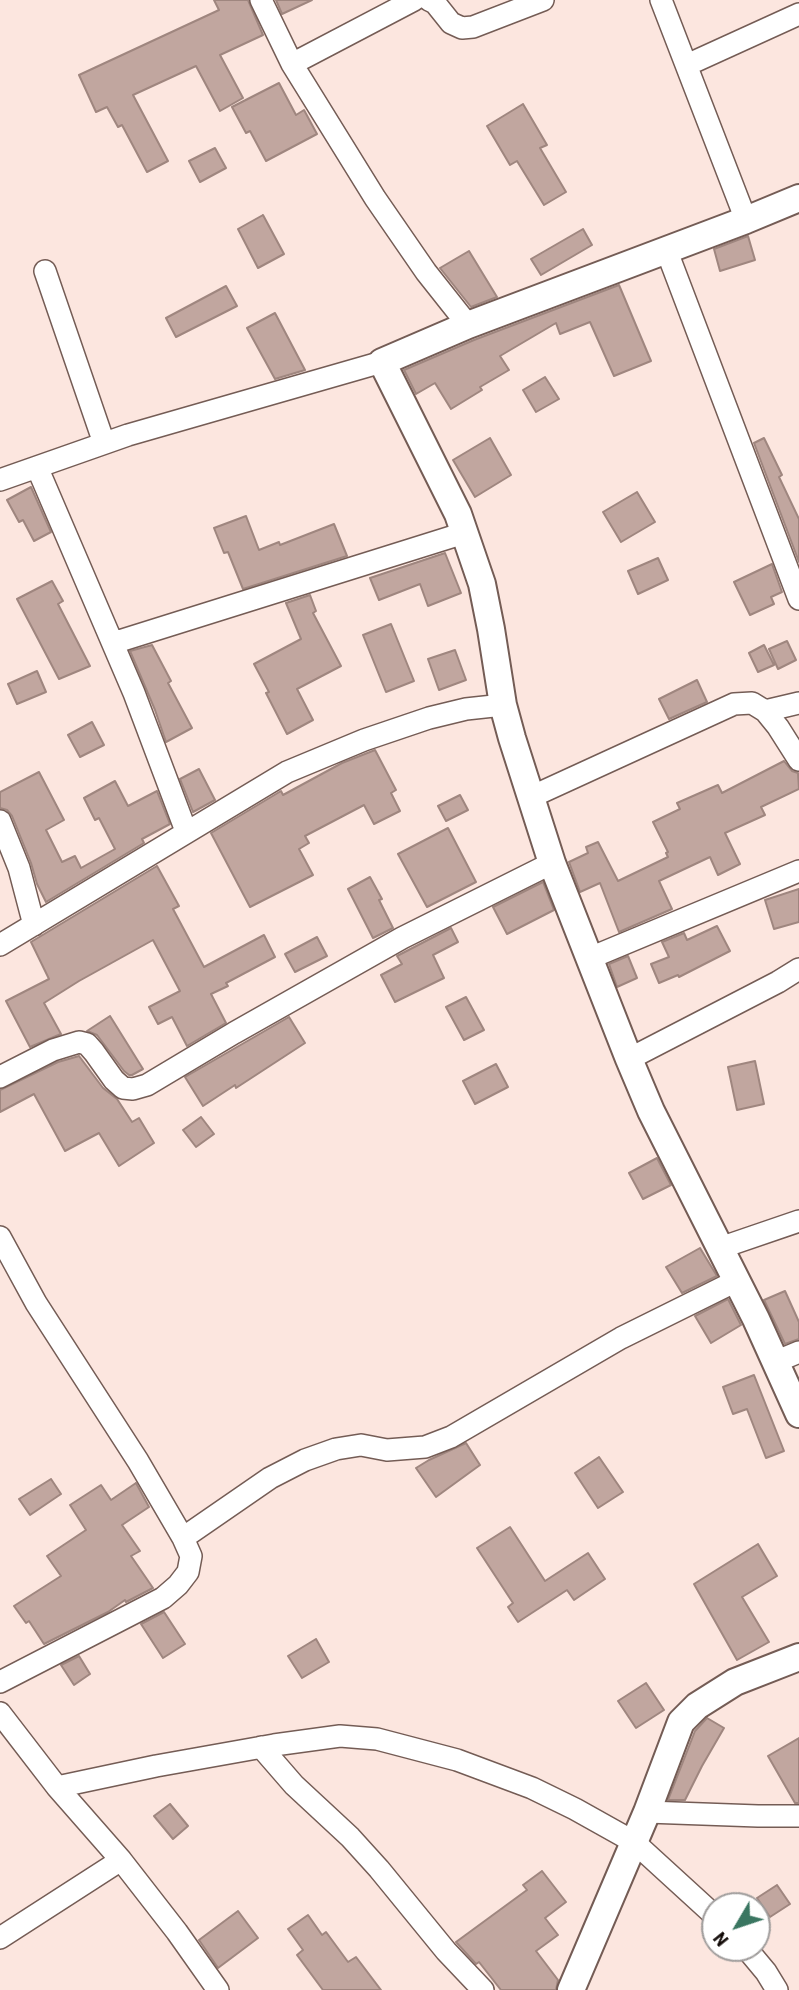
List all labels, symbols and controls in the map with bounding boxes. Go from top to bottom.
north arrow [701,1892,771,1962]
text: N [708,1928,733,1951]

